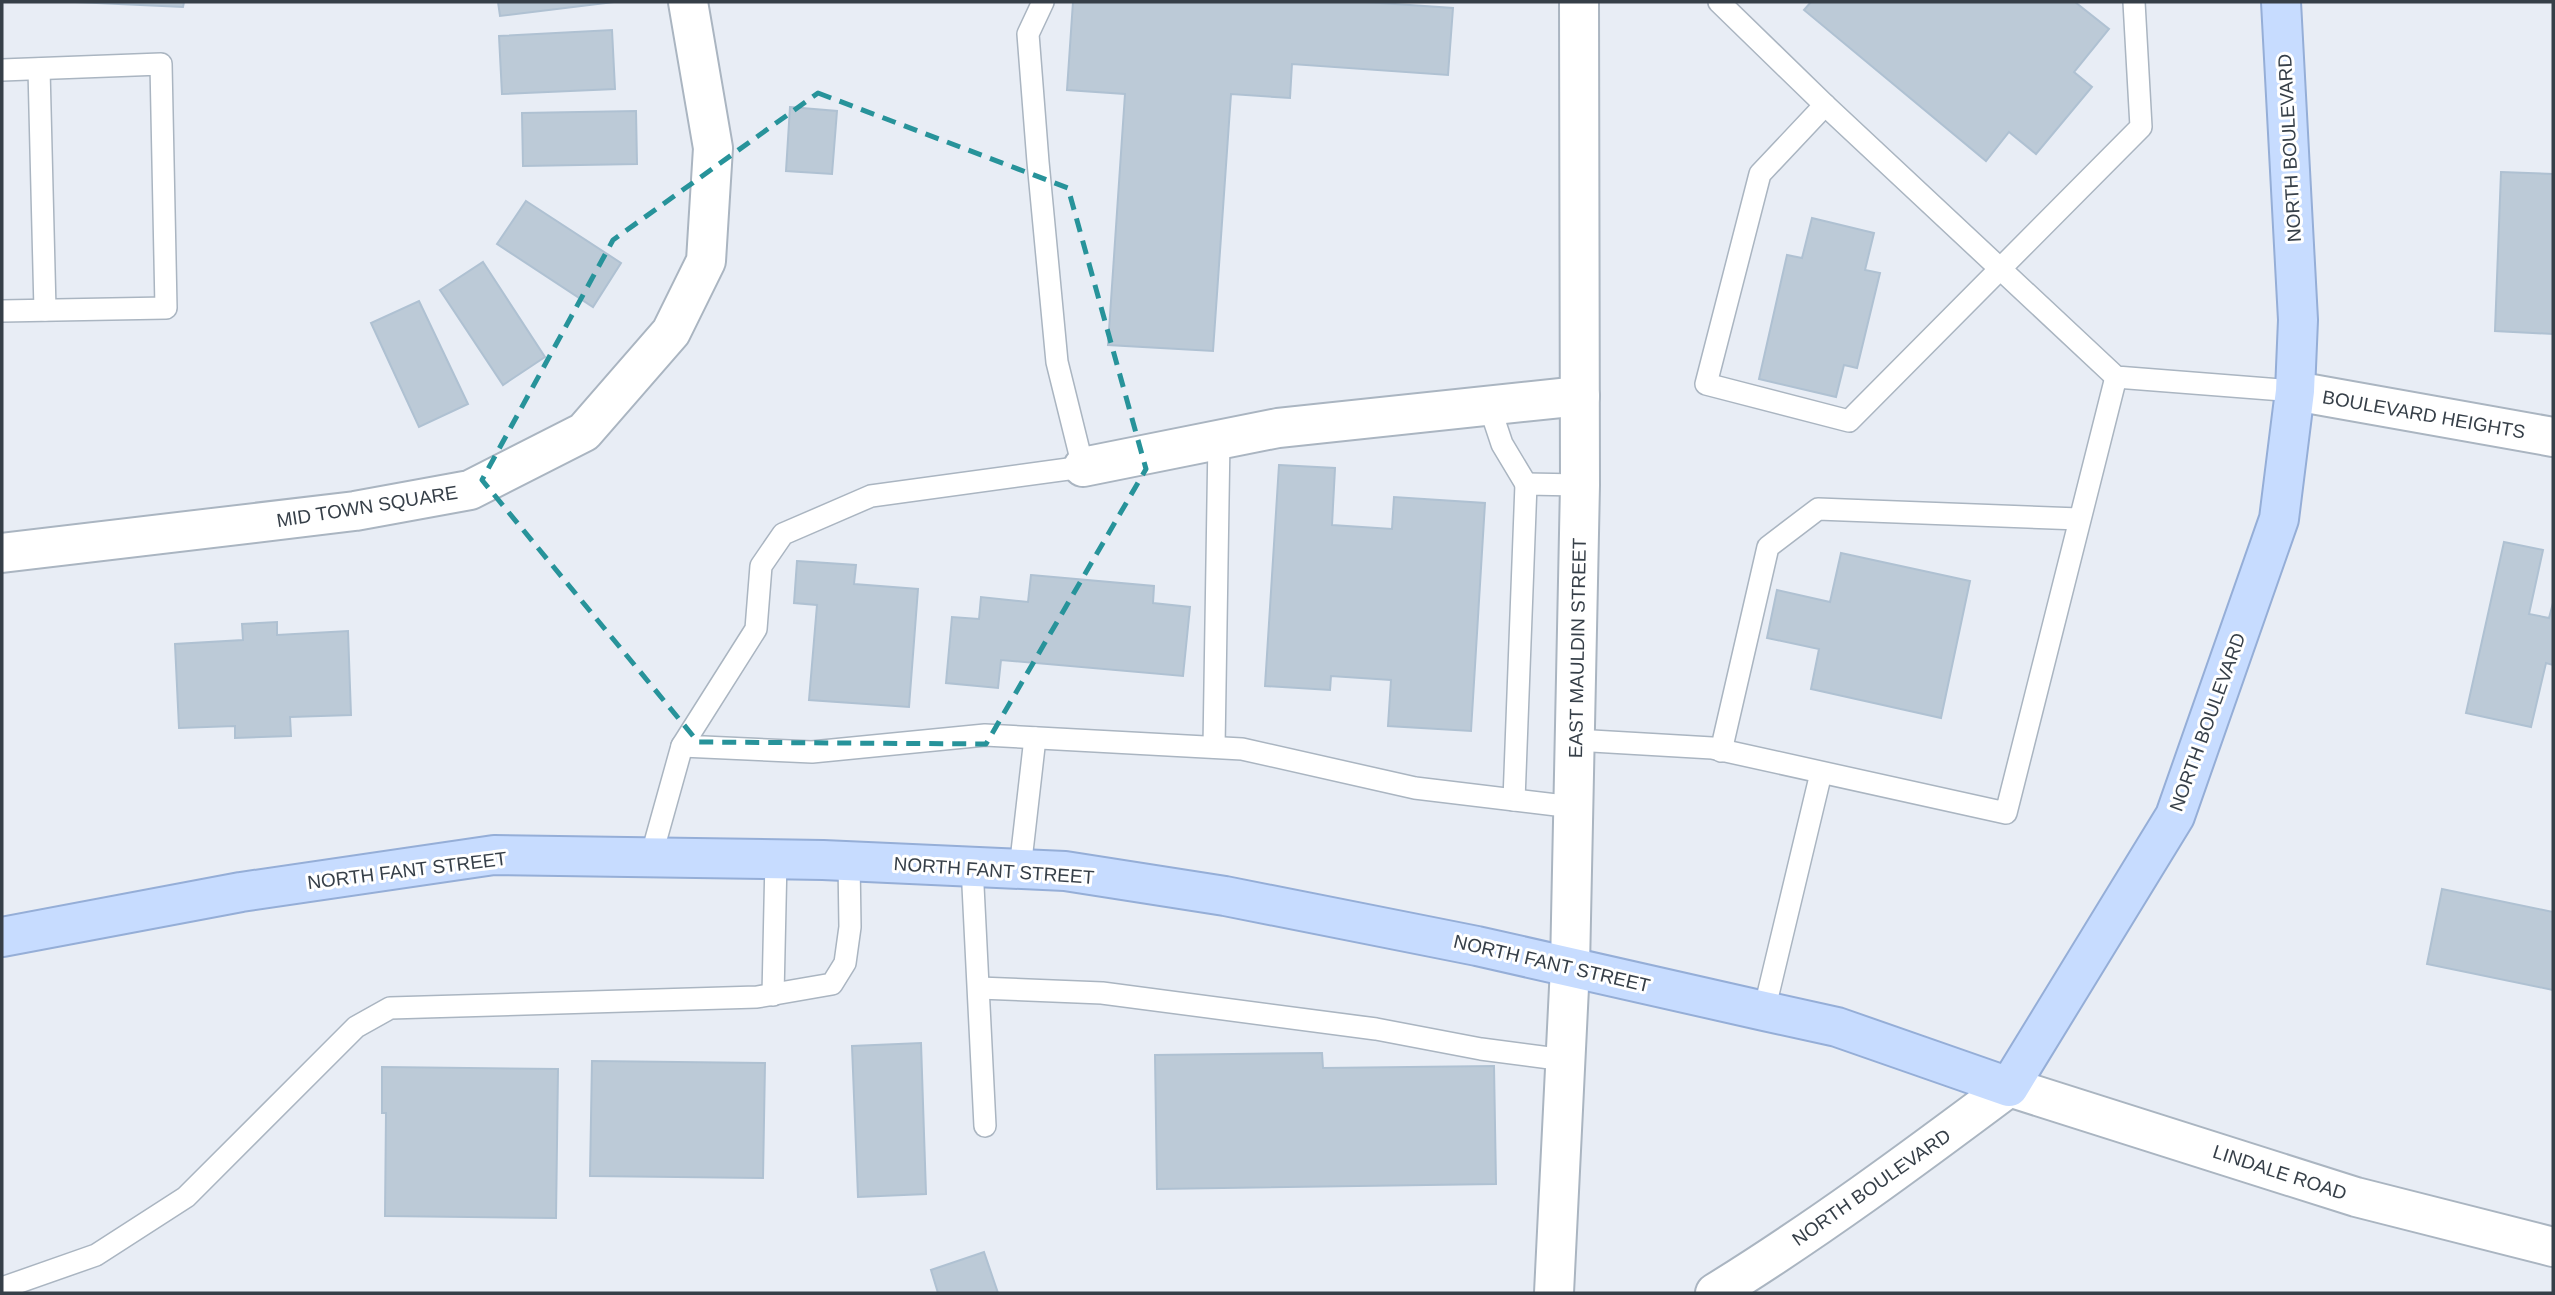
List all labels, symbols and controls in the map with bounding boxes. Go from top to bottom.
street label: NORTH BOULEVARD [2274,53,2305,243]
street label: BOULEVARD HEIGHTS [2321,386,2527,443]
street label: MID TOWN SQUARE [275,482,459,531]
street label: EAST MAULDIN STREET [1565,537,1590,758]
street label: NORTH BOULEVARD [2165,630,2250,814]
street label: NORTH FANT STREET [306,848,508,893]
street label: NORTH FANT STREET [893,853,1095,888]
street label: NORTH FANT STREET [1452,931,1653,996]
street label: NORTH BOULEVARD [1788,1125,1954,1250]
street label: LINDALE ROAD [2210,1141,2349,1204]

